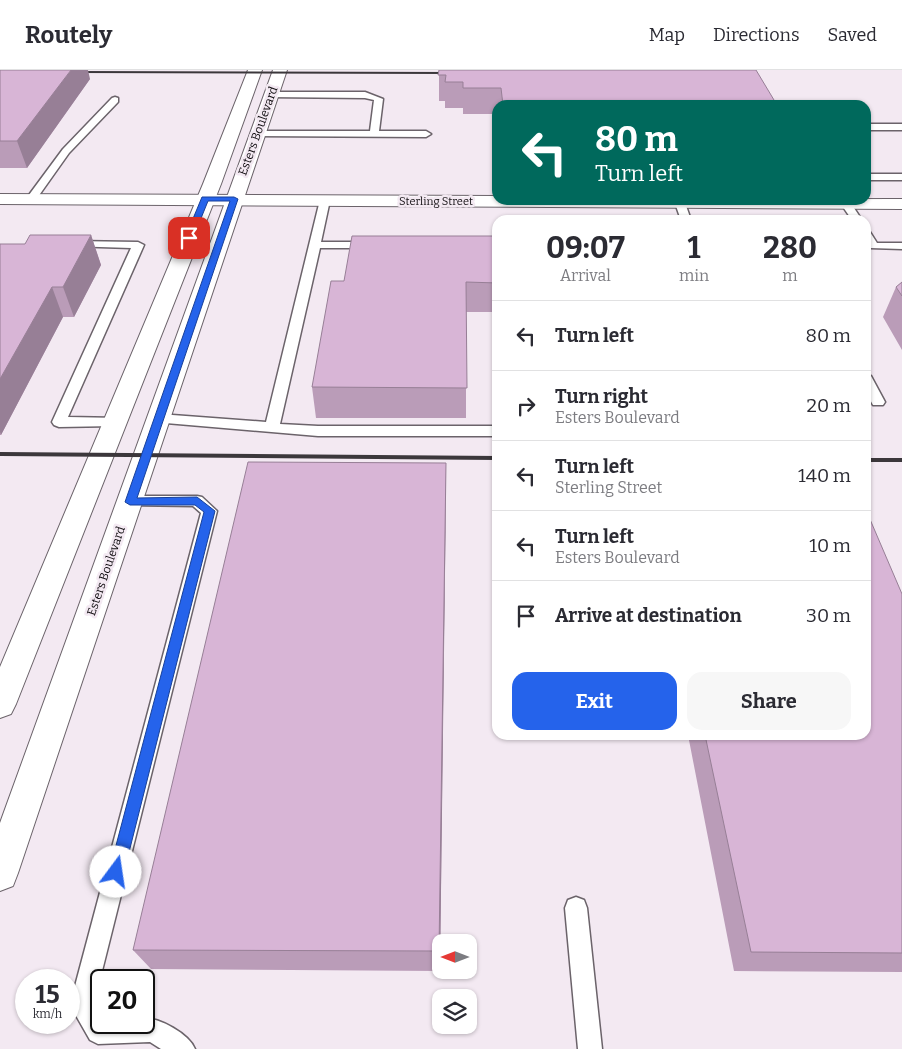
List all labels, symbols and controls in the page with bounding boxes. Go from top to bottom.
text: Routely [25,21,112,49]
text: Map [649,24,685,46]
text: Directions [713,24,800,46]
text: Saved [828,24,877,46]
street label: Esters Boulevard [235,85,281,177]
text: 80 m [595,118,678,160]
icon: left [512,120,577,185]
text: Turn left [595,160,683,187]
street label: Sterling Street [399,195,473,208]
pin [168,217,210,259]
icon: arrive [175,224,203,252]
text: 09:07 [546,230,625,266]
text: 1 [687,230,700,266]
text: 280 [763,230,817,266]
text: Arrival [560,266,611,285]
text: min [679,266,709,285]
text: m [782,266,798,285]
icon: left [512,322,540,350]
text: Turn left [555,324,634,347]
text: 80 m [805,324,851,347]
text: Turn right [555,385,648,408]
icon: right [512,392,540,420]
text: 20 m [807,394,851,417]
text: Esters Boulevard [555,408,680,427]
text: Turn left [555,455,634,478]
icon: left [512,462,540,490]
text: 140 m [798,464,851,487]
text: Sterling Street [555,478,662,497]
street label: Esters Boulevard [84,525,128,617]
text: Turn left [555,525,634,548]
icon: left [512,532,540,560]
text: 10 m [809,534,851,557]
text: Esters Boulevard [555,548,680,567]
icon: arrive [512,602,540,630]
text: Arrive at destination [555,604,742,627]
text: 30 m [806,604,851,627]
button: Exit [512,672,677,730]
button: Share [687,672,851,730]
position arrow [89,845,141,897]
north arrow [432,934,478,979]
map controls [432,934,477,1034]
speed limit sign: 20 [90,969,155,1034]
text: 15 [35,980,60,1010]
button: layers [432,989,477,1034]
text: km/h [33,1007,62,1021]

